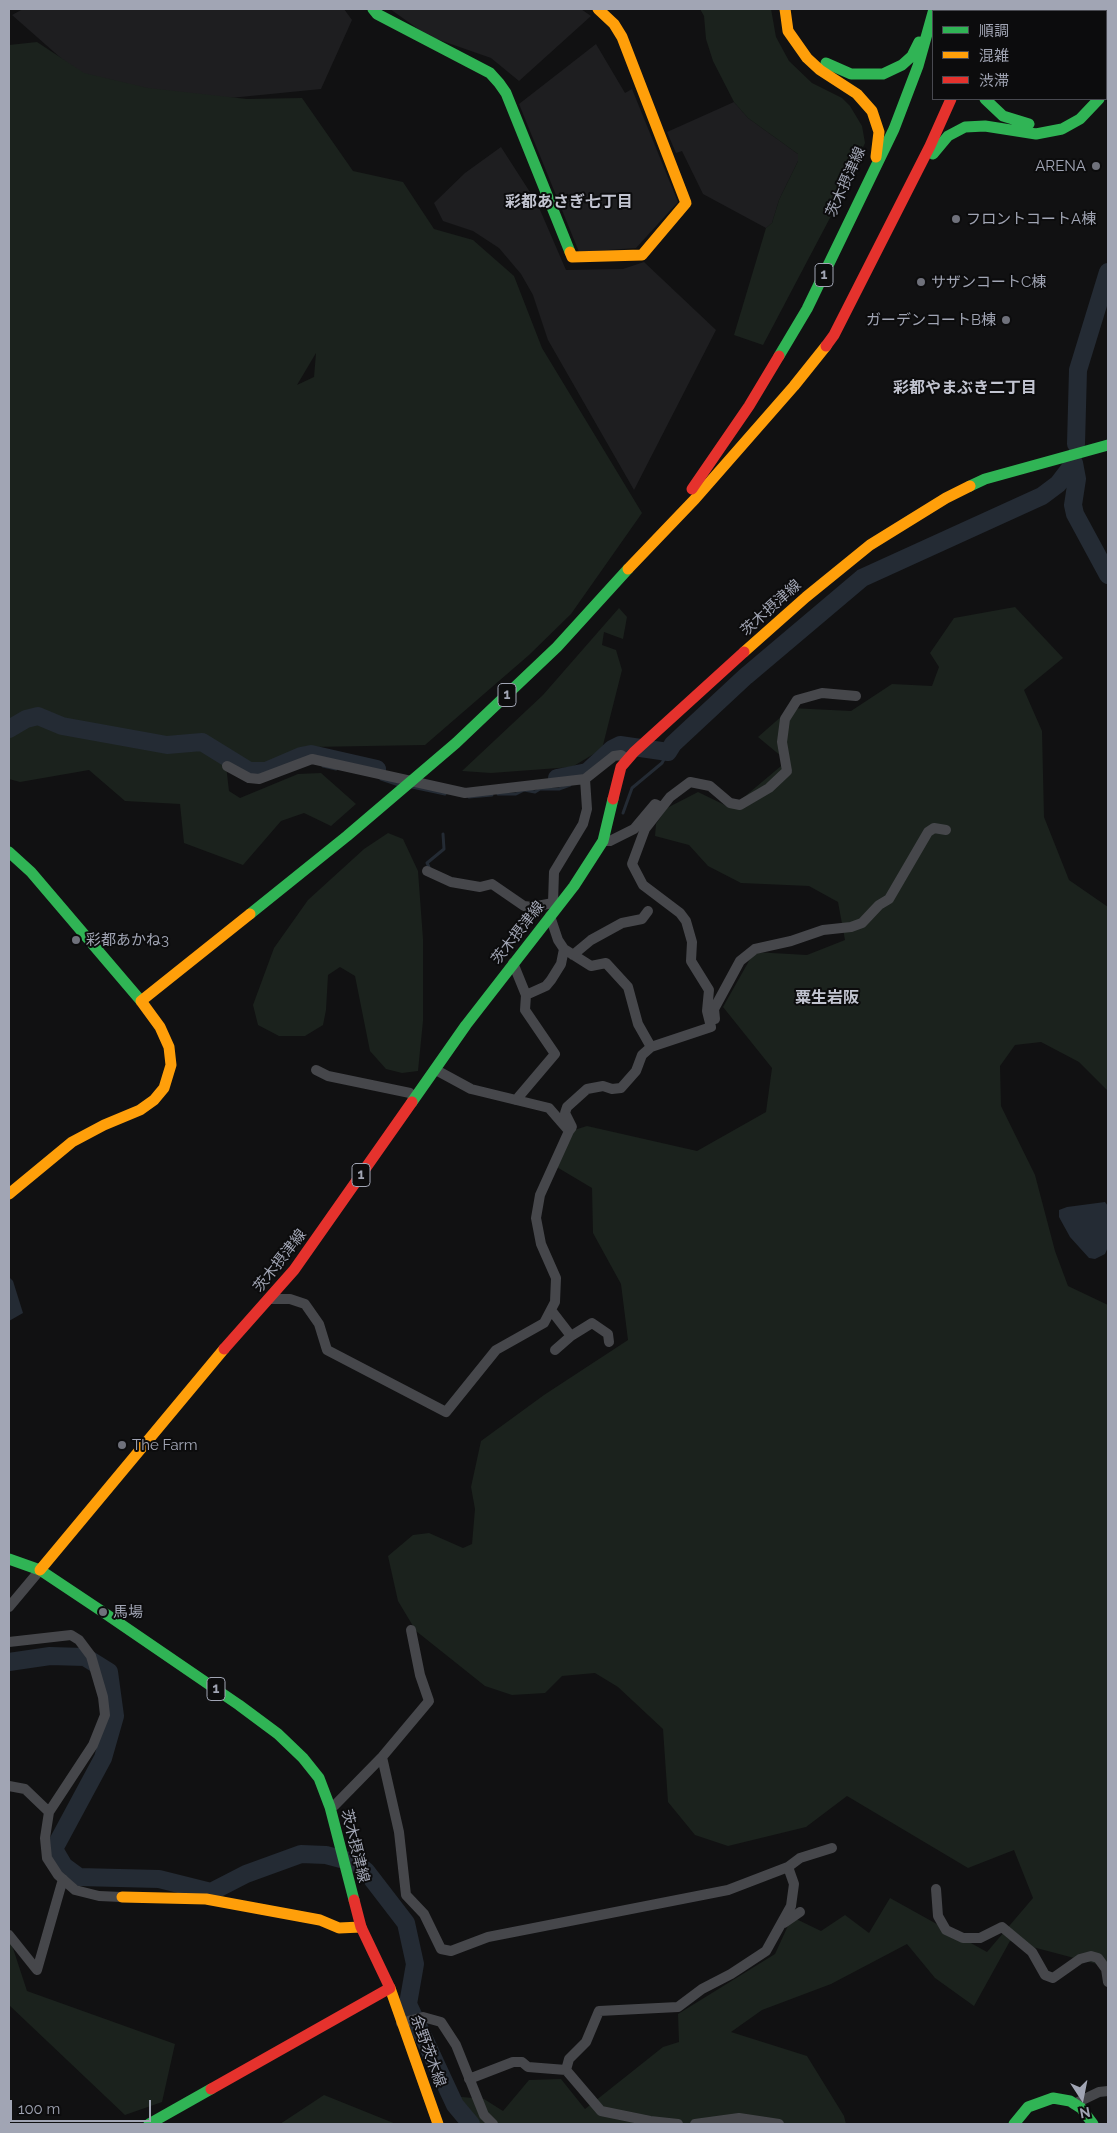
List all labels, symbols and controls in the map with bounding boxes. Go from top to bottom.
legend [932,10,1107,100]
text: 順調 [979,22,1009,40]
text: 混雑 [979,47,1009,65]
text: 渋滞 [979,72,1009,90]
street label: 茨木摂津線 [823,144,869,220]
place label: ARENA [1035,157,1086,175]
marker: ARENA [1090,160,1102,172]
district label: 彩都あさぎ七丁目 [505,192,633,212]
place label: フロントコートA棟 [966,210,1096,228]
marker: フロントコートA棟 [950,213,962,225]
road number: 1 [815,264,833,286]
place label: サザンコートC棟 [931,273,1046,291]
marker: サザンコートC棟 [915,276,927,288]
place label: ガーデンコートB棟 [866,311,996,329]
marker: ガーデンコートB棟 [1000,314,1012,326]
district label: 彩都やまぶき二丁目 [893,378,1037,398]
street label: 茨木摂津線 [737,576,805,640]
road number: 1 [498,684,516,706]
street label: 茨木摂津線 [488,898,548,968]
place label: 彩都あかね3 [86,931,169,949]
marker: 彩都あかね3 [70,934,82,946]
district label: 粟生岩阪 [795,988,859,1008]
road number: 1 [352,1164,370,1186]
street label: 茨木摂津線 [250,1226,310,1296]
place label: The Farm [132,1436,198,1454]
marker: The Farm [116,1439,128,1451]
place label: 馬場 [113,1603,143,1621]
marker: 馬場 [97,1606,109,1618]
road number: 1 [207,1678,225,1700]
street label: 茨木摂津線 [337,1807,373,1885]
street label: 余野茨木線 [407,2013,449,2089]
north arrow [1057,2073,1107,2123]
scale bar [12,2090,154,2122]
text: 100 m [18,2100,60,2118]
text: N [1078,2104,1092,2122]

